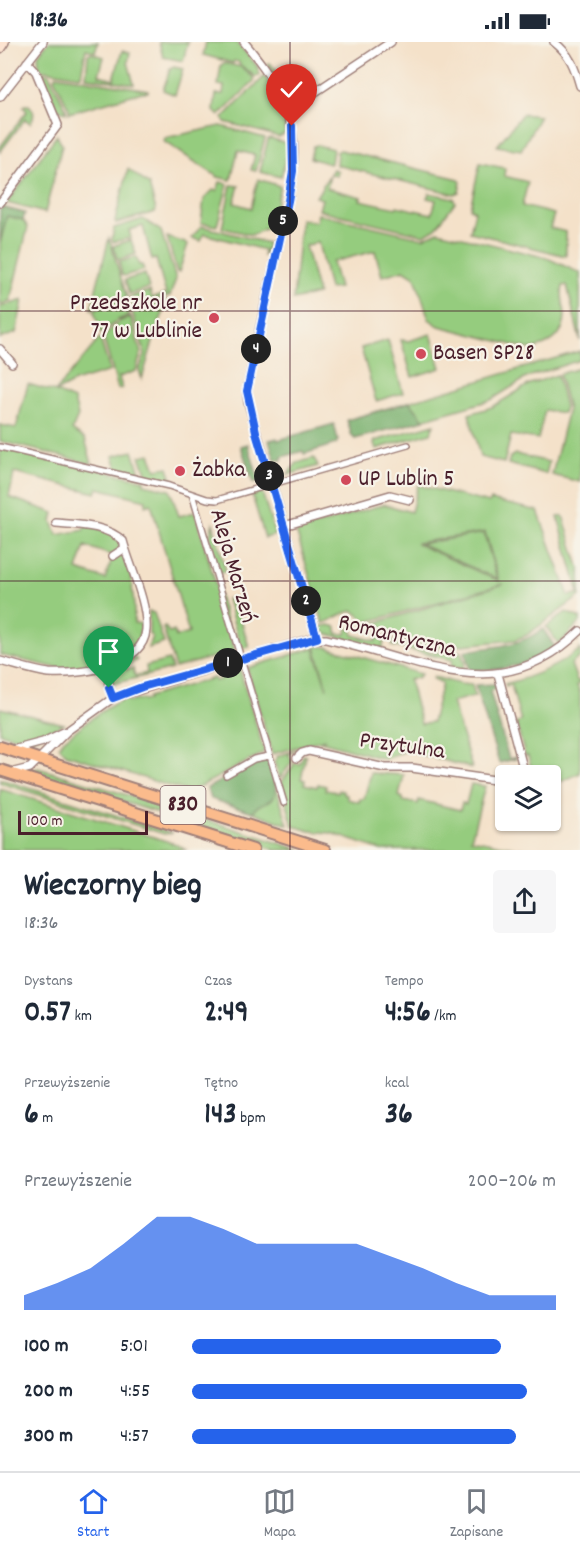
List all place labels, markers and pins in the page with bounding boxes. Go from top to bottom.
pin [266,64,317,126]
pin: 5 [268,206,298,236]
place label: Przedszkole nr 77 w Lublinie [70,287,202,349]
marker: Przedszkole nr 77 w Lublinie [207,311,221,325]
pin: 4 [241,334,271,364]
place label: Basen SP28 [433,337,534,371]
marker: Basen SP28 [414,347,428,361]
place label: Żabka [192,454,246,488]
pin: 3 [254,461,284,491]
place label: UP Lublin 5 [358,463,454,497]
marker: Żabka [173,464,187,478]
marker: UP Lublin 5 [339,473,353,487]
pin: 2 [291,586,321,616]
pin [83,626,134,688]
pin: 1 [213,648,243,678]

